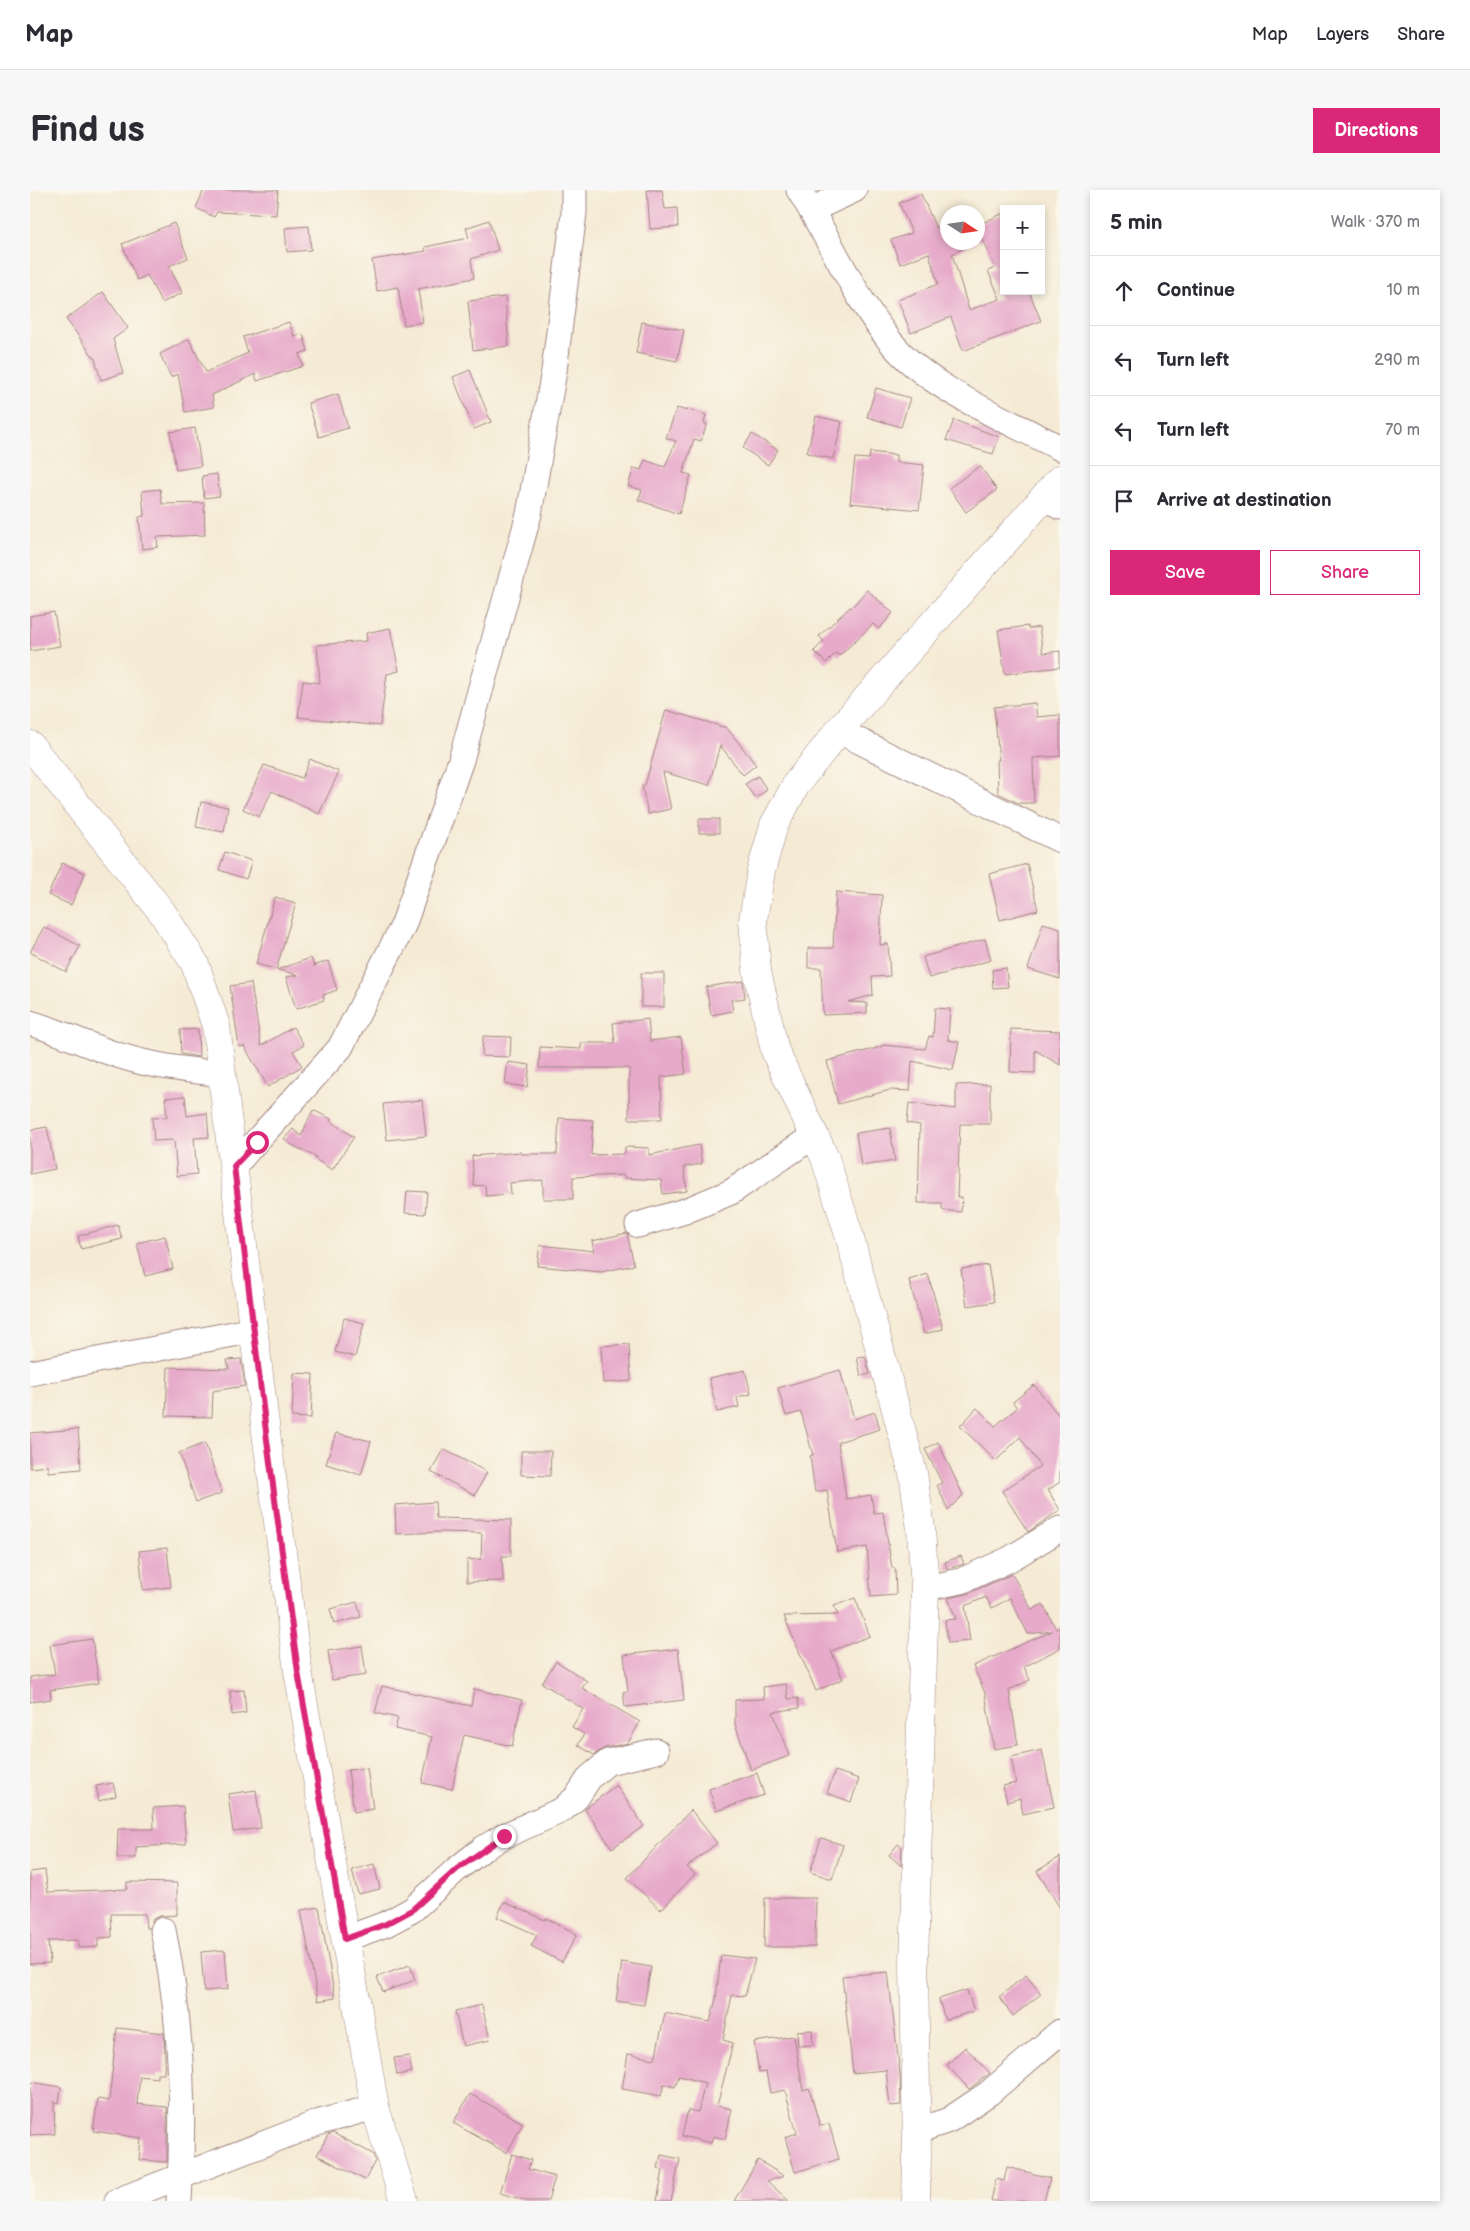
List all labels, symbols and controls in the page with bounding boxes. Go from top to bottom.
text: Map [25,20,73,49]
text: Map [1252,24,1288,45]
text: Layers [1316,24,1369,45]
text: Share [1397,24,1445,45]
button: Directions [1313,108,1440,153]
text: Find us [30,109,145,152]
north arrow [940,205,985,250]
map controls [1000,205,1045,295]
button: + [1000,205,1045,250]
text: 5 min [1110,210,1163,235]
text: Walk · 370 m [1331,213,1420,232]
button: − [1000,250,1045,295]
icon: ahead [1110,277,1138,305]
text: Continue [1157,279,1235,302]
text: 10 m [1387,281,1420,300]
icon: left [1110,347,1138,375]
text: Turn left [1157,349,1229,372]
text: 290 m [1374,351,1420,370]
icon: left [1110,417,1138,445]
text: Turn left [1157,419,1229,442]
text: 70 m [1385,421,1420,440]
icon: arrive [1110,487,1138,515]
text: Arrive at destination [1157,489,1332,512]
button: Save [1110,550,1260,595]
button: Share [1270,550,1420,595]
route start [246,1131,269,1154]
route end [493,1825,516,1848]

